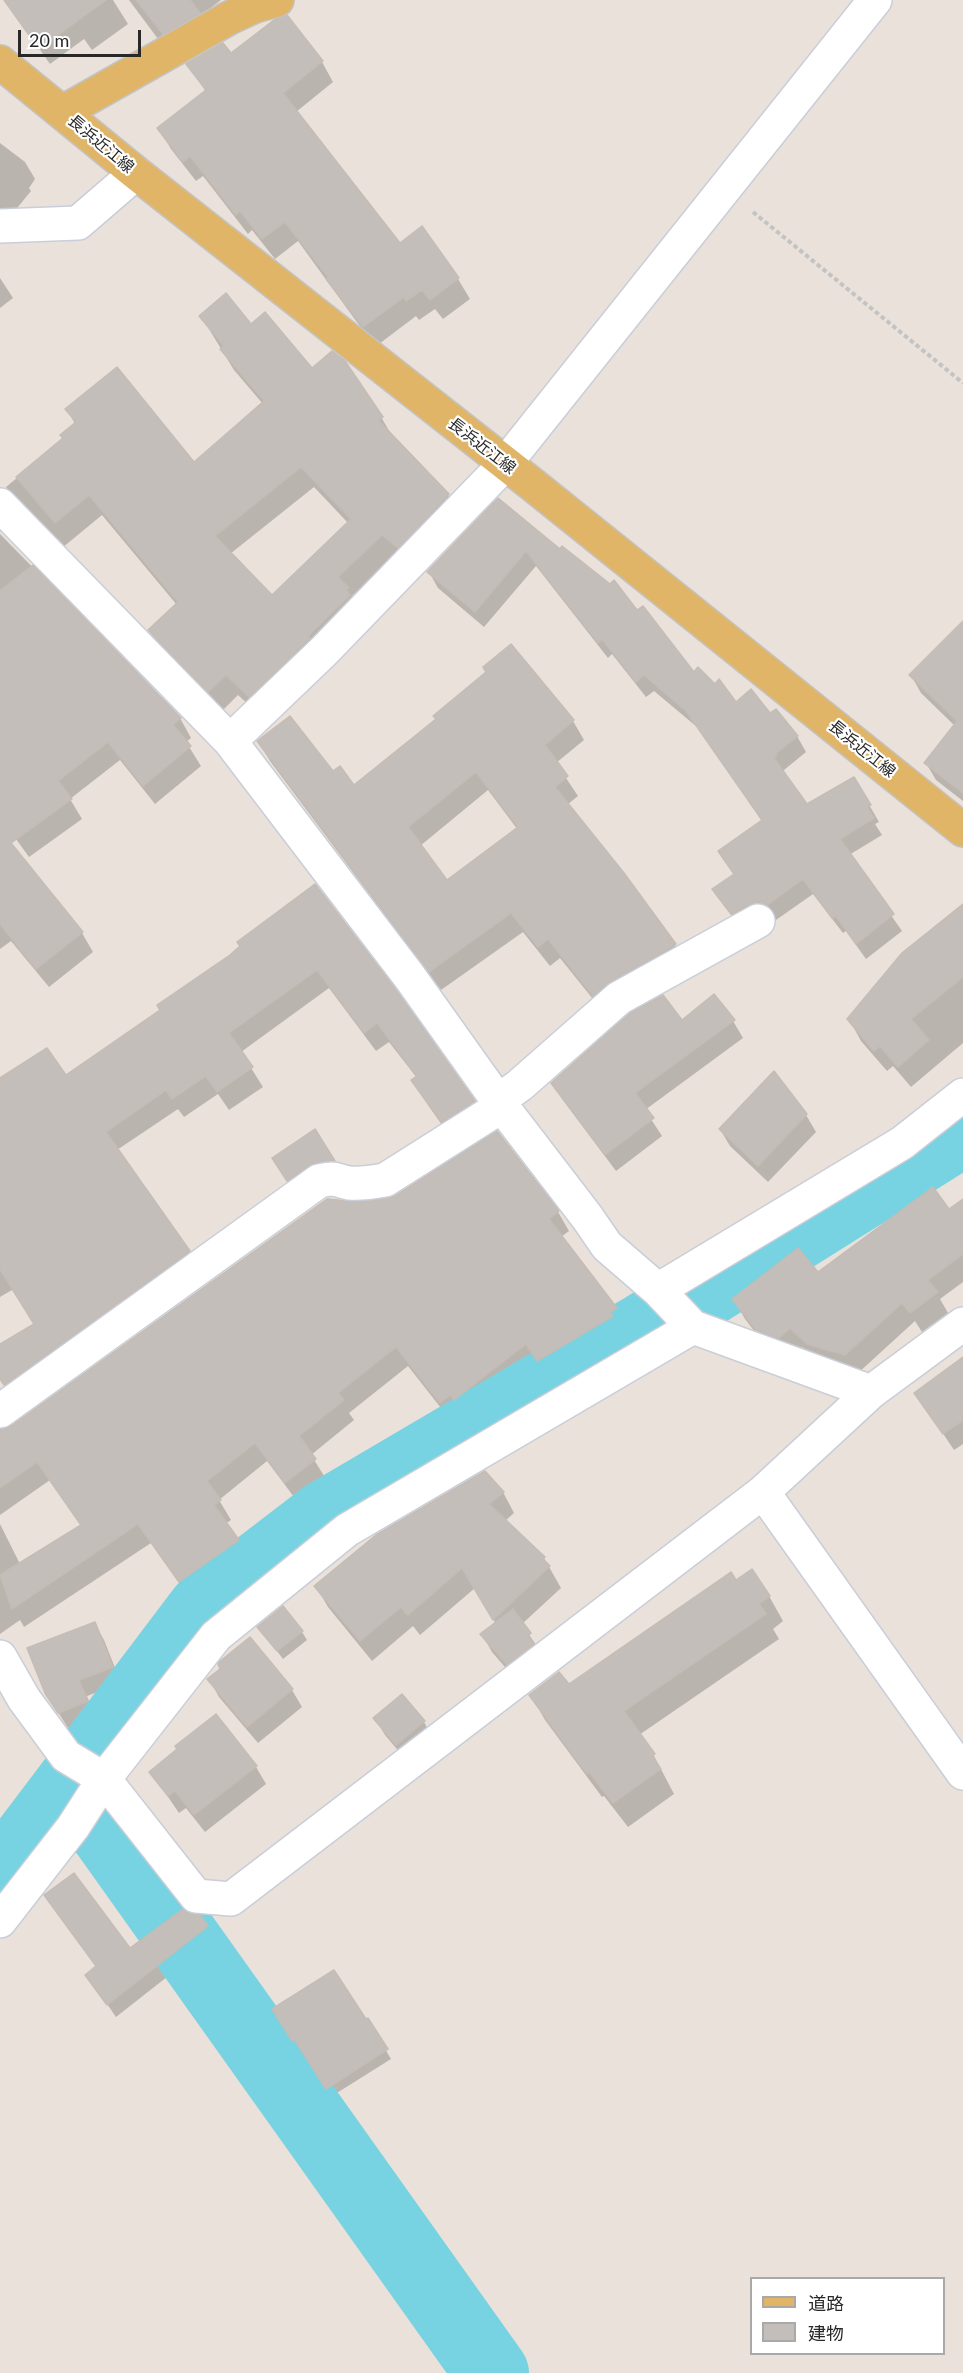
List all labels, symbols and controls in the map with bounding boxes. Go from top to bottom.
scale bar [21,18,144,56]
text: 20 m [29,29,69,51]
street label: 長浜近江線 [64,111,138,177]
street label: 長浜近江線 [445,414,519,478]
street label: 長浜近江線 [825,716,899,782]
legend [750,2277,945,2355]
text: 道路 [808,2292,844,2314]
text: 建物 [808,2322,844,2344]

